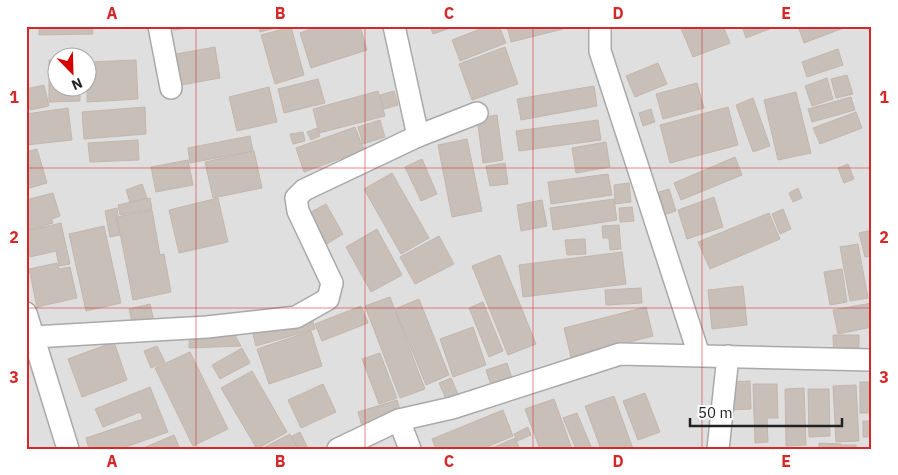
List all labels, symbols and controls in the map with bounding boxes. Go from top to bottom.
text: A [107,3,118,23]
text: B [275,3,286,23]
text: C [444,3,454,23]
text: D [612,3,624,23]
text: E [781,3,791,23]
north arrow [48,48,98,98]
text: N [69,74,85,94]
text: 1 [9,87,19,107]
text: 1 [879,87,889,107]
text: 2 [9,227,19,247]
text: 2 [879,227,889,247]
text: 3 [9,367,19,387]
text: 3 [879,367,889,387]
scale bar [690,395,843,427]
text: 50 m [698,403,733,422]
text: A [107,451,118,471]
text: B [275,451,286,471]
text: C [444,451,454,471]
text: D [612,451,624,471]
text: E [781,451,791,471]

